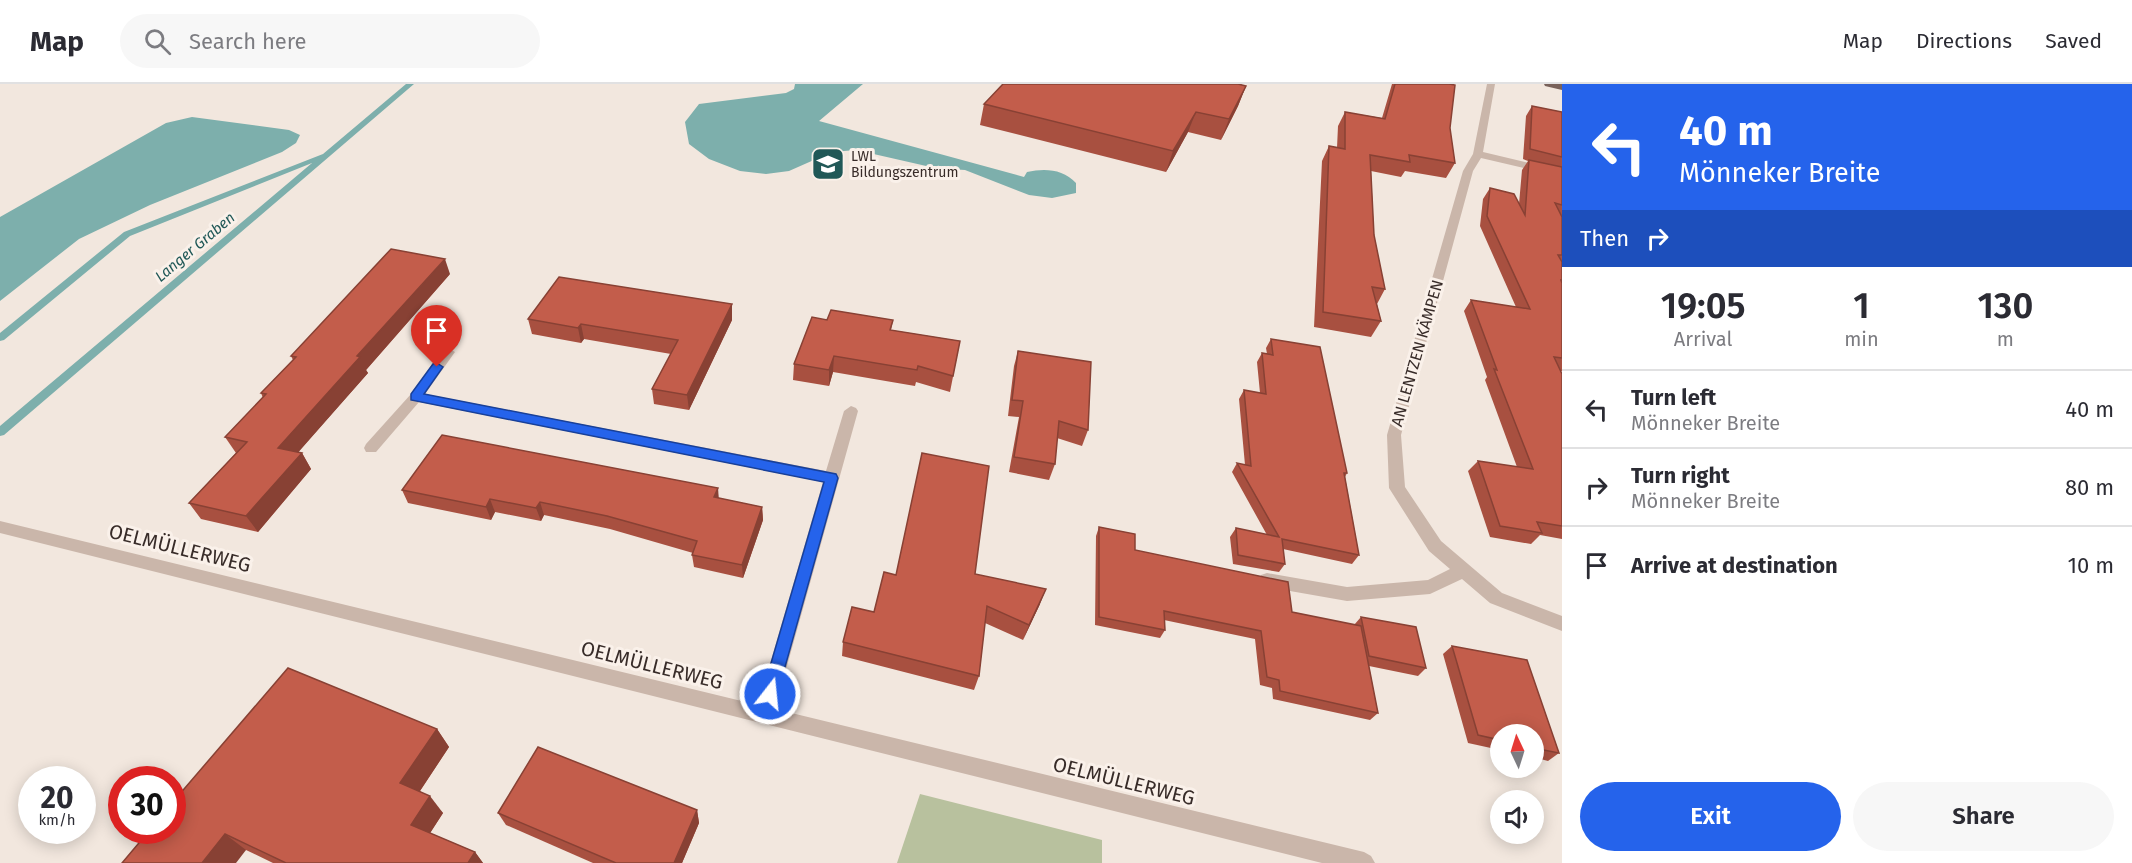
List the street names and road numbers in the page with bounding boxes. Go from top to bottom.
street label: AN LENTZEN KÄMPEN [1387,277,1447,429]
street label: OELMÜLLERWEG [107,519,253,577]
street label: OELMÜLLERWEG [579,636,725,694]
street label: OELMÜLLERWEG [1051,752,1197,810]

